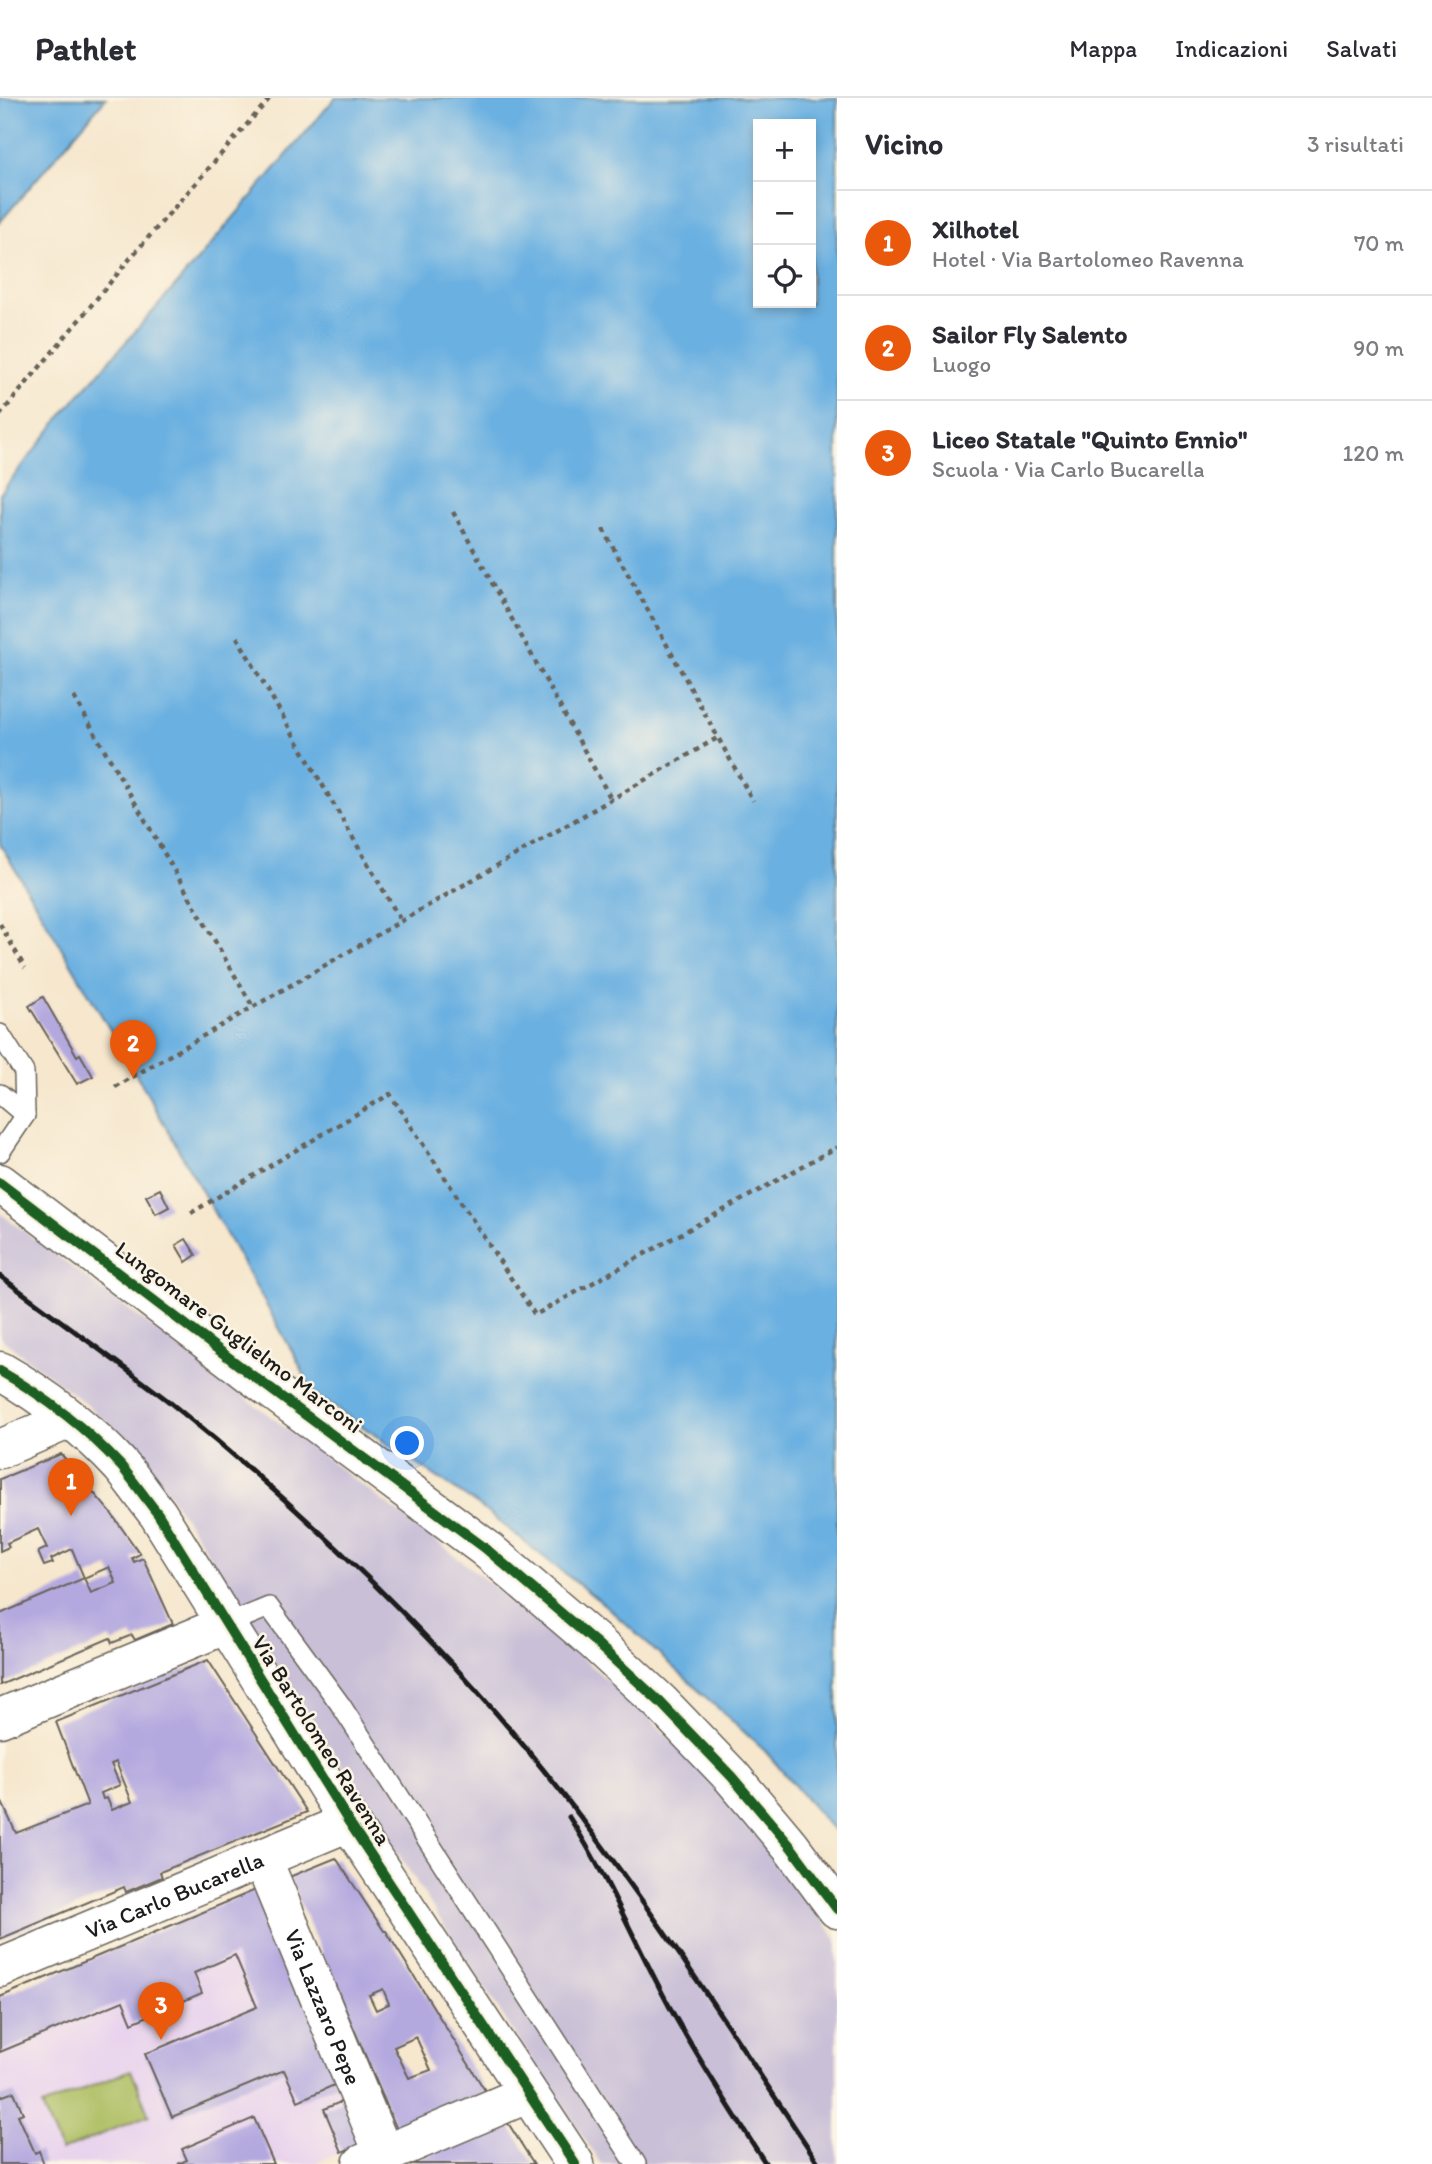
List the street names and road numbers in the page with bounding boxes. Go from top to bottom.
street label: Lungomare Guglielmo Marconi [110,1235,368,1439]
street label: Via Bartolomeo Ravenna [246,1630,398,1850]
street label: Via Carlo Bucarella [81,1845,267,1945]
street label: Via Lazzaro Pepe [279,1925,368,2089]

